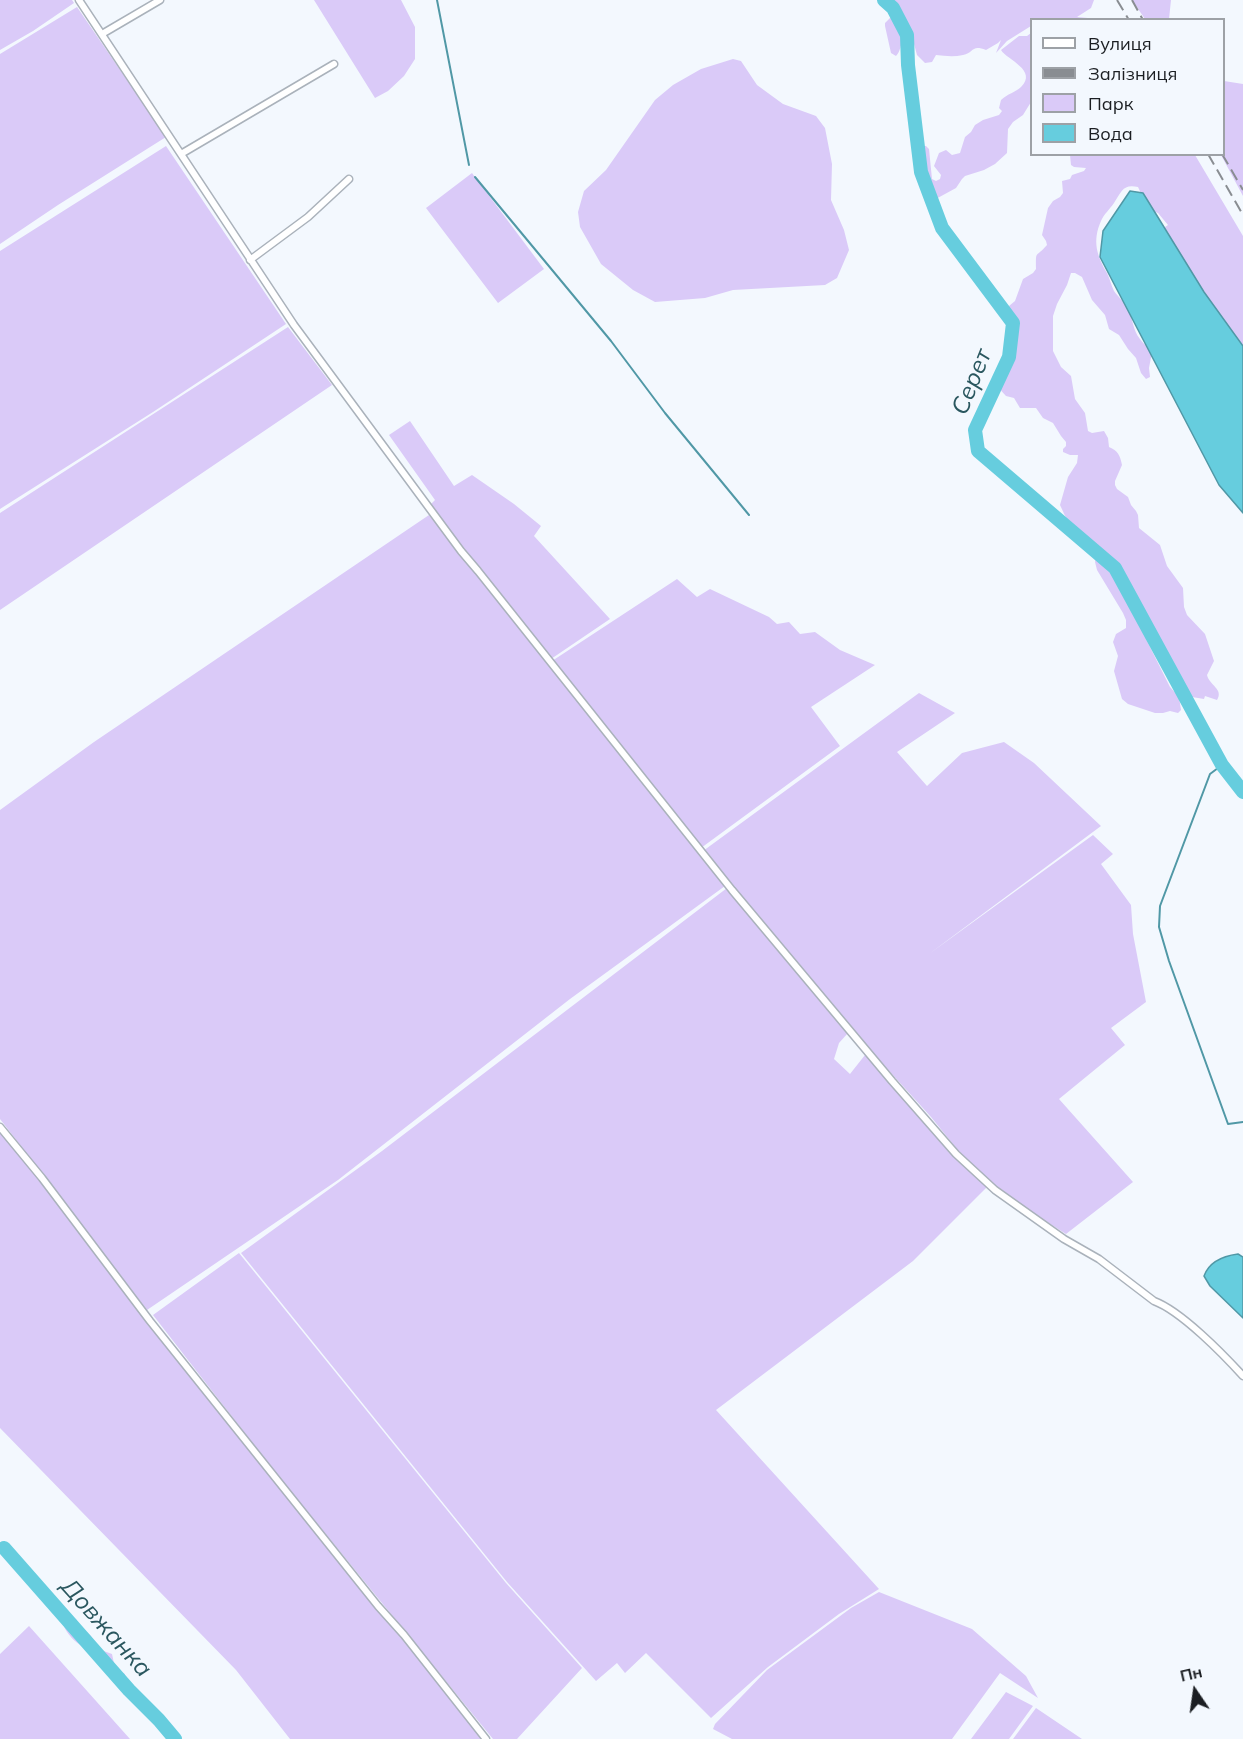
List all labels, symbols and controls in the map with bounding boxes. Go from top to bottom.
legend [1030,18,1225,156]
text: Вулиця [1088,32,1152,55]
text: Залізниця [1088,62,1177,85]
text: Парк [1088,92,1133,115]
text: Вода [1088,122,1133,145]
water label: Серет [946,345,998,419]
water label: Довжанка [54,1573,158,1683]
north arrow [1165,1661,1225,1721]
text: Пн [1178,1661,1204,1686]

